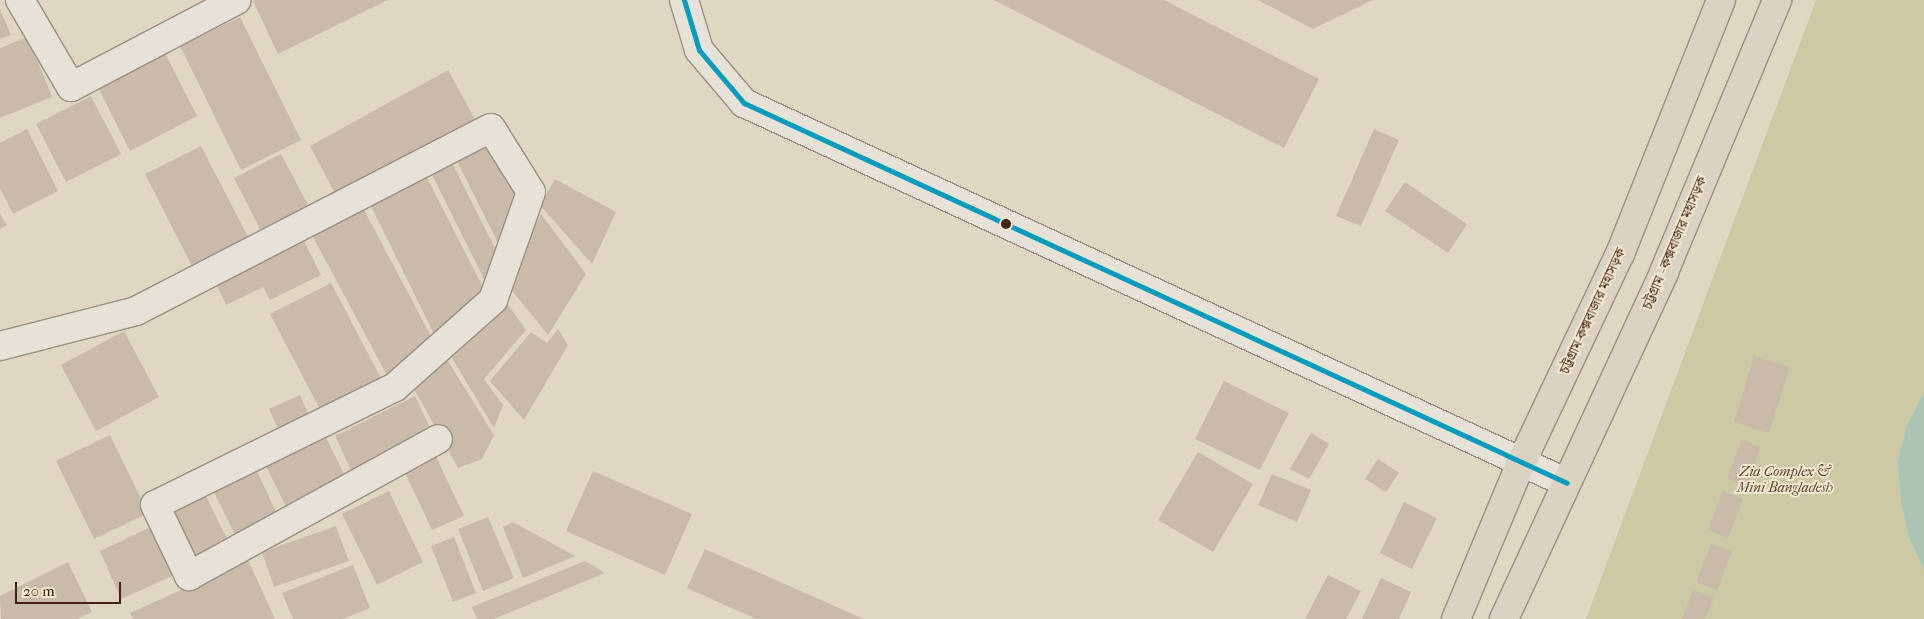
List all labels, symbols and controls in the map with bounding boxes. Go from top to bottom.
street label: চট্টগ্রাম - কক্সবাজার মহাসড়ক [1639,174,1711,312]
unlabelled marker [1001,219,1011,229]
street label: চট্টগ্রাম-কক্সবাজার মহাসড়ক [1556,245,1630,377]
park label: Zia Complex & Mini Bangladesh [1737,464,1833,497]
scale bar [18,572,124,604]
text: 20 m [23,582,55,600]

